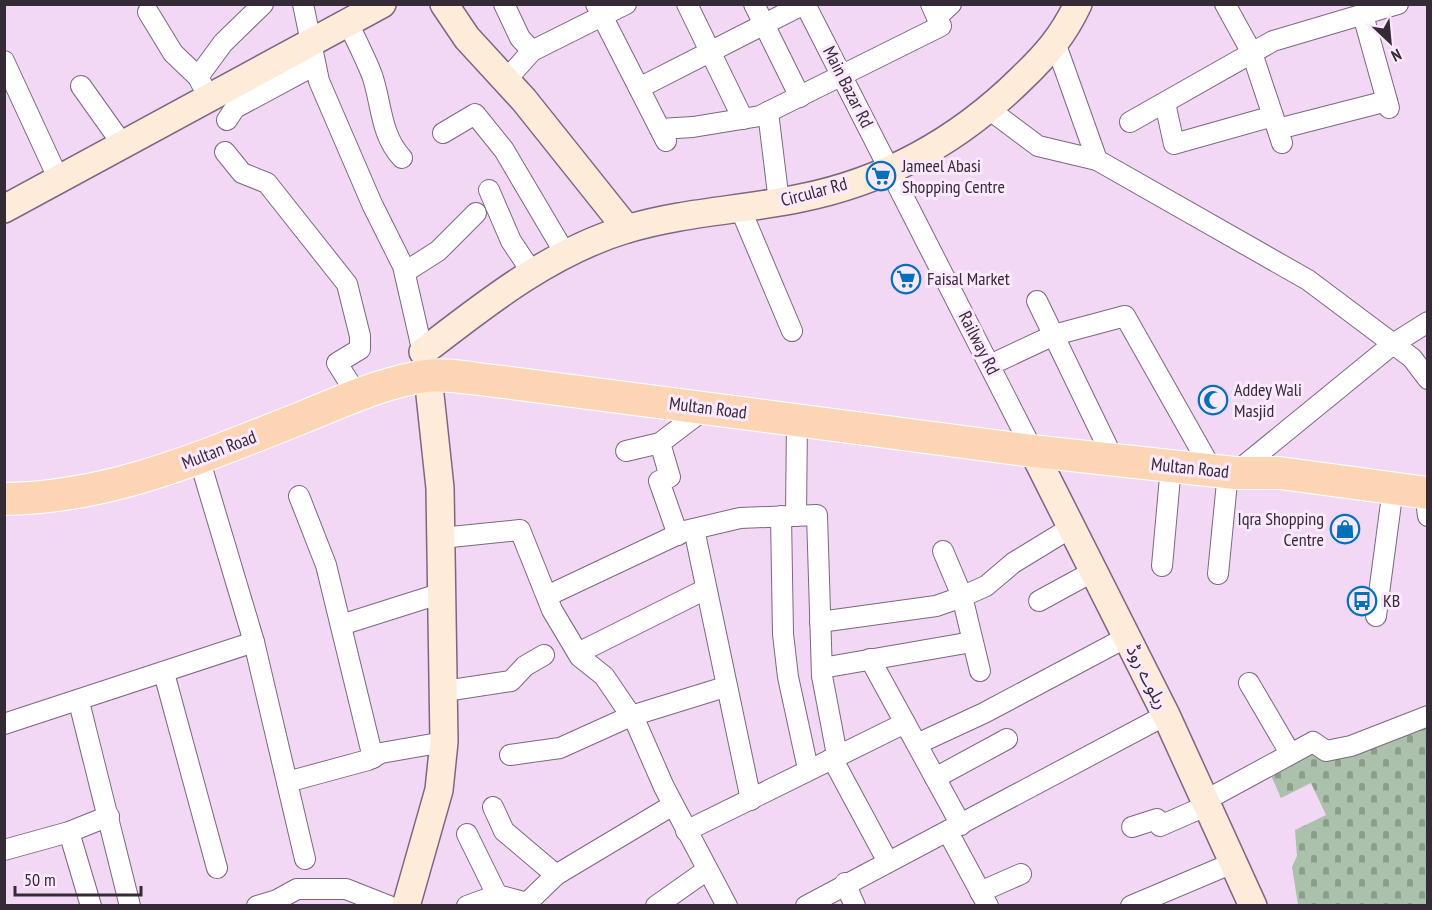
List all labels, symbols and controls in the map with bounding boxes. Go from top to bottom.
north arrow [1360,12,1420,72]
street label: Main Bazar Rd [818,42,879,132]
text: N [1388,45,1405,66]
place label: Jameel Abasi Shopping Centre [901,154,1005,198]
supermarket icon: Jameel Abasi Shopping Centre [865,160,897,192]
street label: Circular Rd [778,172,850,211]
supermarket icon: Faisal Market [890,263,922,295]
place label: Faisal Market [927,267,1010,290]
street label: Railway Rd [954,307,1005,378]
place label: Addey Wali Masjid [1234,378,1302,422]
mosque icon: Addey Wali Masjid [1197,384,1229,416]
street label: Multan Road [668,391,748,424]
street label: Multan Road [178,425,259,474]
street label: Multan Road [1150,452,1230,483]
place label: Iqra Shopping Centre [1237,507,1324,551]
shop icon: Iqra Shopping Centre [1329,513,1361,545]
bus stop icon: KB [1346,585,1378,617]
place label: KB [1383,589,1400,612]
street label: ریلوے روڈ [1121,641,1173,713]
scale bar [15,859,141,897]
text: 50 m [24,868,56,891]

